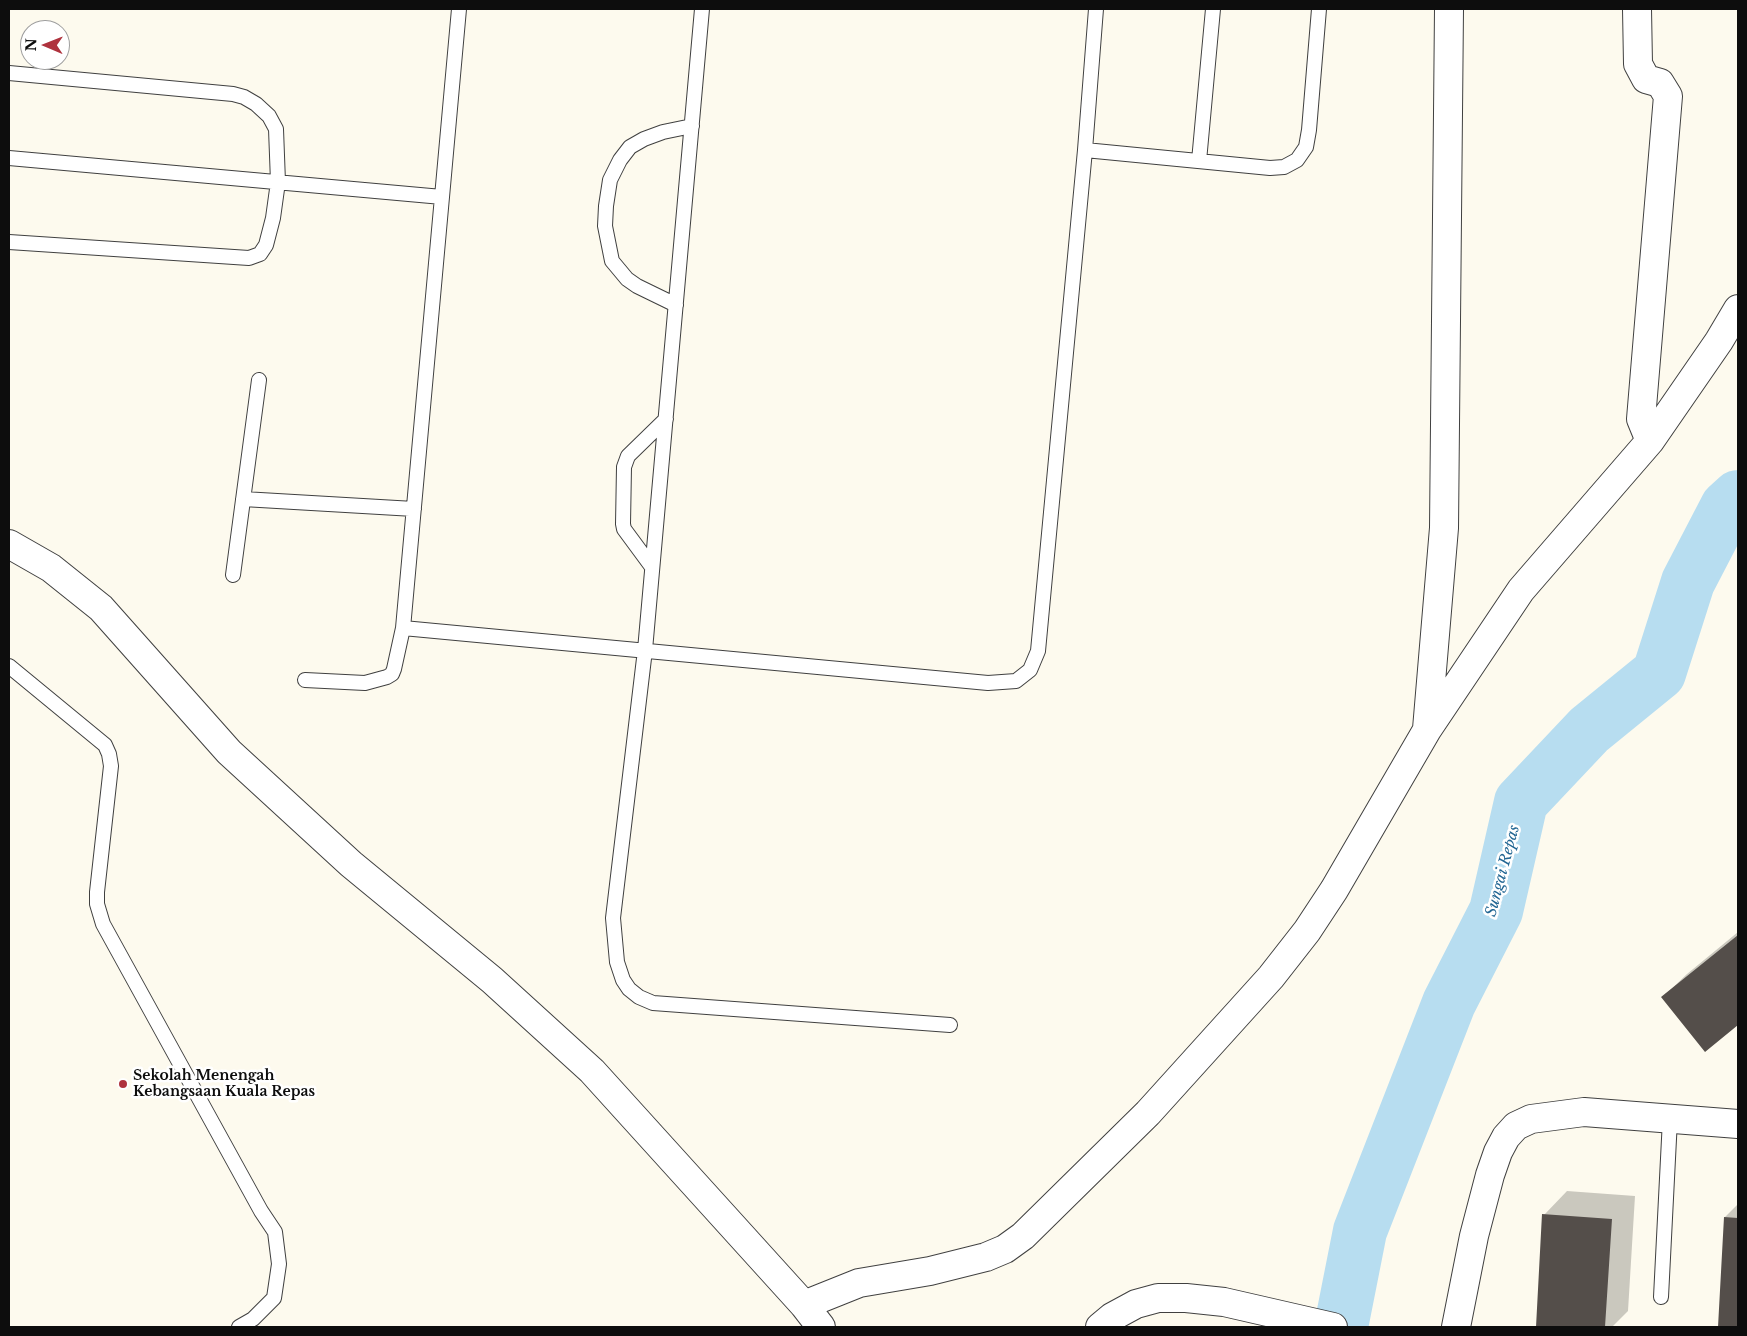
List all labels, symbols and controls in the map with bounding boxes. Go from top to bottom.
north arrow [20,20,70,70]
text: N [22,38,40,52]
water label: Sungai Repas [1482,823,1524,919]
place label: Sekolah Menengah Kebangsaan Kuala Repas [133,1068,315,1100]
marker: Sekolah Menengah Kebangsaan Kuala Repas [117,1078,129,1090]

